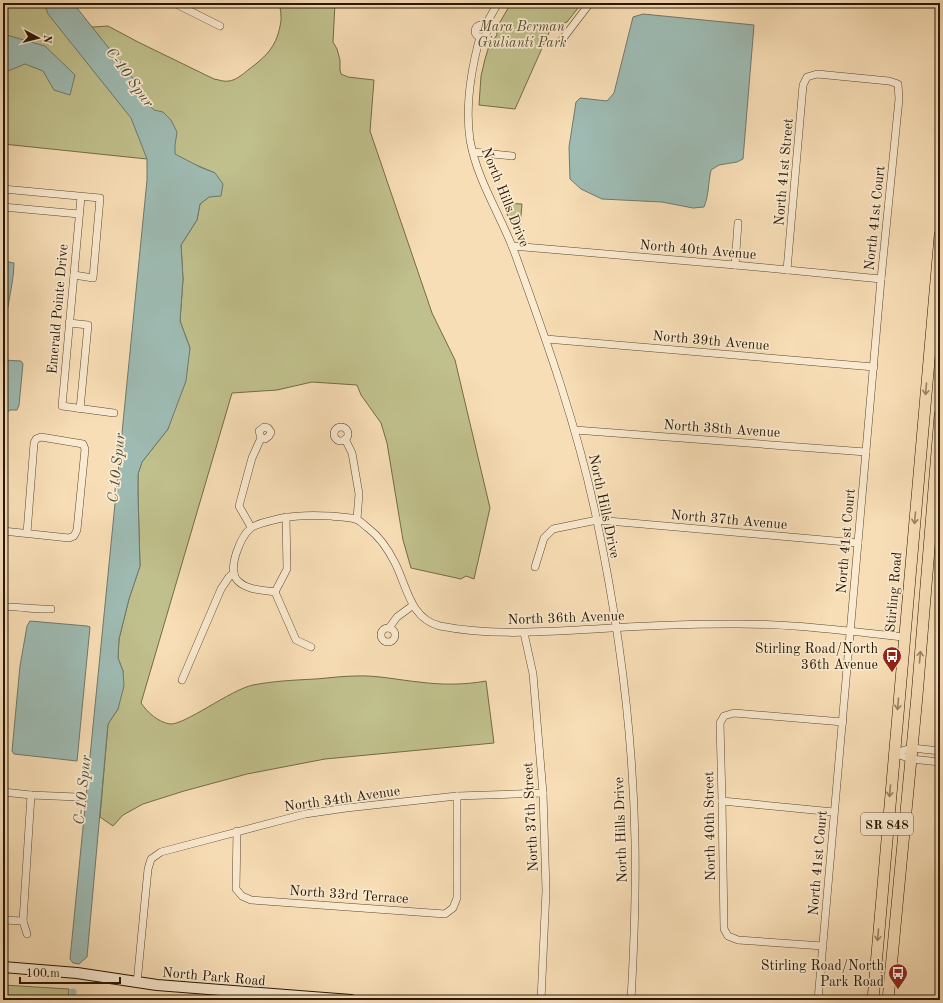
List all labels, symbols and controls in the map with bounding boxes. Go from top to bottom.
north arrow [18,18,58,58]
park label: Mara Berman Giulianti Park [477,20,567,50]
text: N [40,34,52,44]
water label: C-10 Spur [102,45,156,111]
street label: North 41st Street [772,118,796,227]
street label: North Hills Drive [479,146,531,249]
street label: North 41st Court [863,165,887,271]
street label: North 40th Avenue [639,238,757,262]
street label: Emerald Pointe Drive [45,243,71,375]
street label: North 39th Avenue [652,329,770,353]
one-way arrow [923,382,930,395]
street label: North 38th Avenue [663,418,781,440]
water label: C-10 Spur [106,432,129,504]
street label: North Hills Drive [586,453,622,559]
street label: North 41st Court [834,488,858,594]
street label: North 37th Avenue [670,508,788,532]
one-way arrow [911,511,918,524]
street label: Stirling Road [883,551,904,633]
street label: North 36th Avenue [507,609,625,627]
place label: Stirling Road/North 36th Avenue [755,642,878,672]
bus stop icon: Stirling Road/North 36th Avenue [881,645,903,673]
one-way arrow [916,651,924,664]
one-way arrow [894,697,902,710]
water label: C-10 Spur [72,754,95,826]
street label: North 37th Street [521,762,541,872]
street label: North 40th Street [702,771,718,881]
street label: North Hills Drive [612,777,630,883]
street label: North 34th Avenue [283,784,401,814]
one-way arrow [887,784,894,797]
street label: North 41st Court [806,810,830,916]
road number: SR 848 [861,813,913,835]
street label: North 33rd Terrace [289,884,409,906]
one-way arrow [875,928,882,941]
scale bar [20,959,120,985]
place label: Stirling Road/North Park Road [761,959,884,989]
bus stop icon: Stirling Road/North Park Road [887,962,909,990]
street label: North Park Road [162,965,266,988]
text: 100 m [26,968,60,980]

